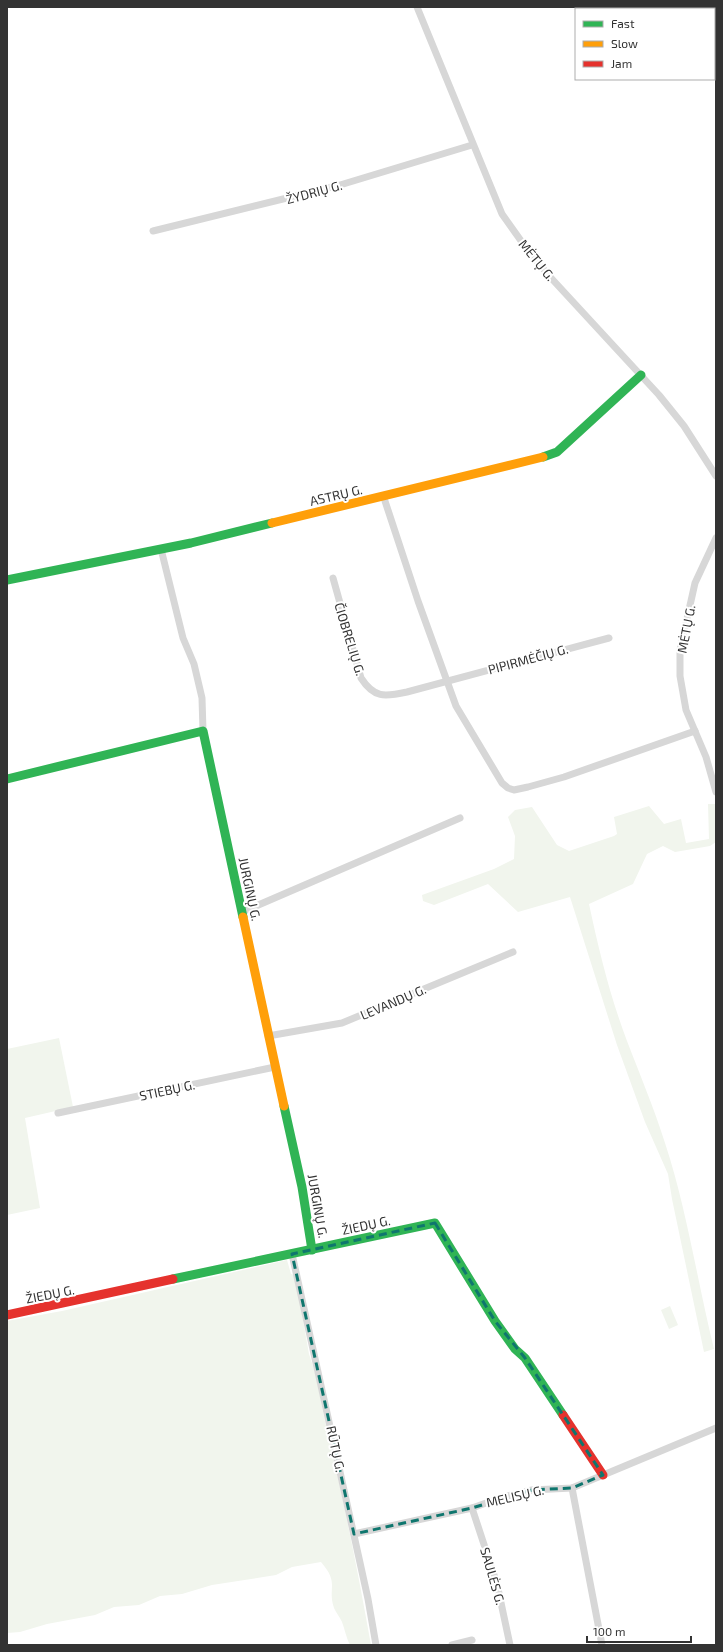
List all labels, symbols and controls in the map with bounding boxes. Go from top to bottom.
legend [575,8,715,80]
text: Fast [611,16,635,30]
text: Slow [611,36,638,50]
text: Jam [611,56,632,70]
street label: ŽYDRIŲ G. [284,177,344,207]
street label: MĖTŲ G. [515,236,559,284]
street label: ASTRŲ G. [308,481,364,509]
street label: ČIOBRELIŲ G. [331,600,369,678]
street label: MĖTŲ G. [673,603,699,655]
street label: PIPIRMĖČIŲ G. [486,641,570,677]
street label: JURGINŲ G. [235,856,265,922]
street label: LEVANDŲ G. [358,981,428,1023]
street label: STIEBŲ G. [138,1076,196,1104]
street label: JURGINŲ G. [305,1173,331,1239]
street label: ŽIEDŲ G. [340,1212,392,1238]
street label: ŽIEDŲ G. [24,1281,76,1307]
street label: RŪTŲ G. [323,1424,349,1474]
street label: MELISŲ G. [485,1482,545,1510]
street label: SAULĖS G. [477,1545,509,1607]
scale bar [587,1618,691,1644]
text: 100 m [593,1624,625,1638]

